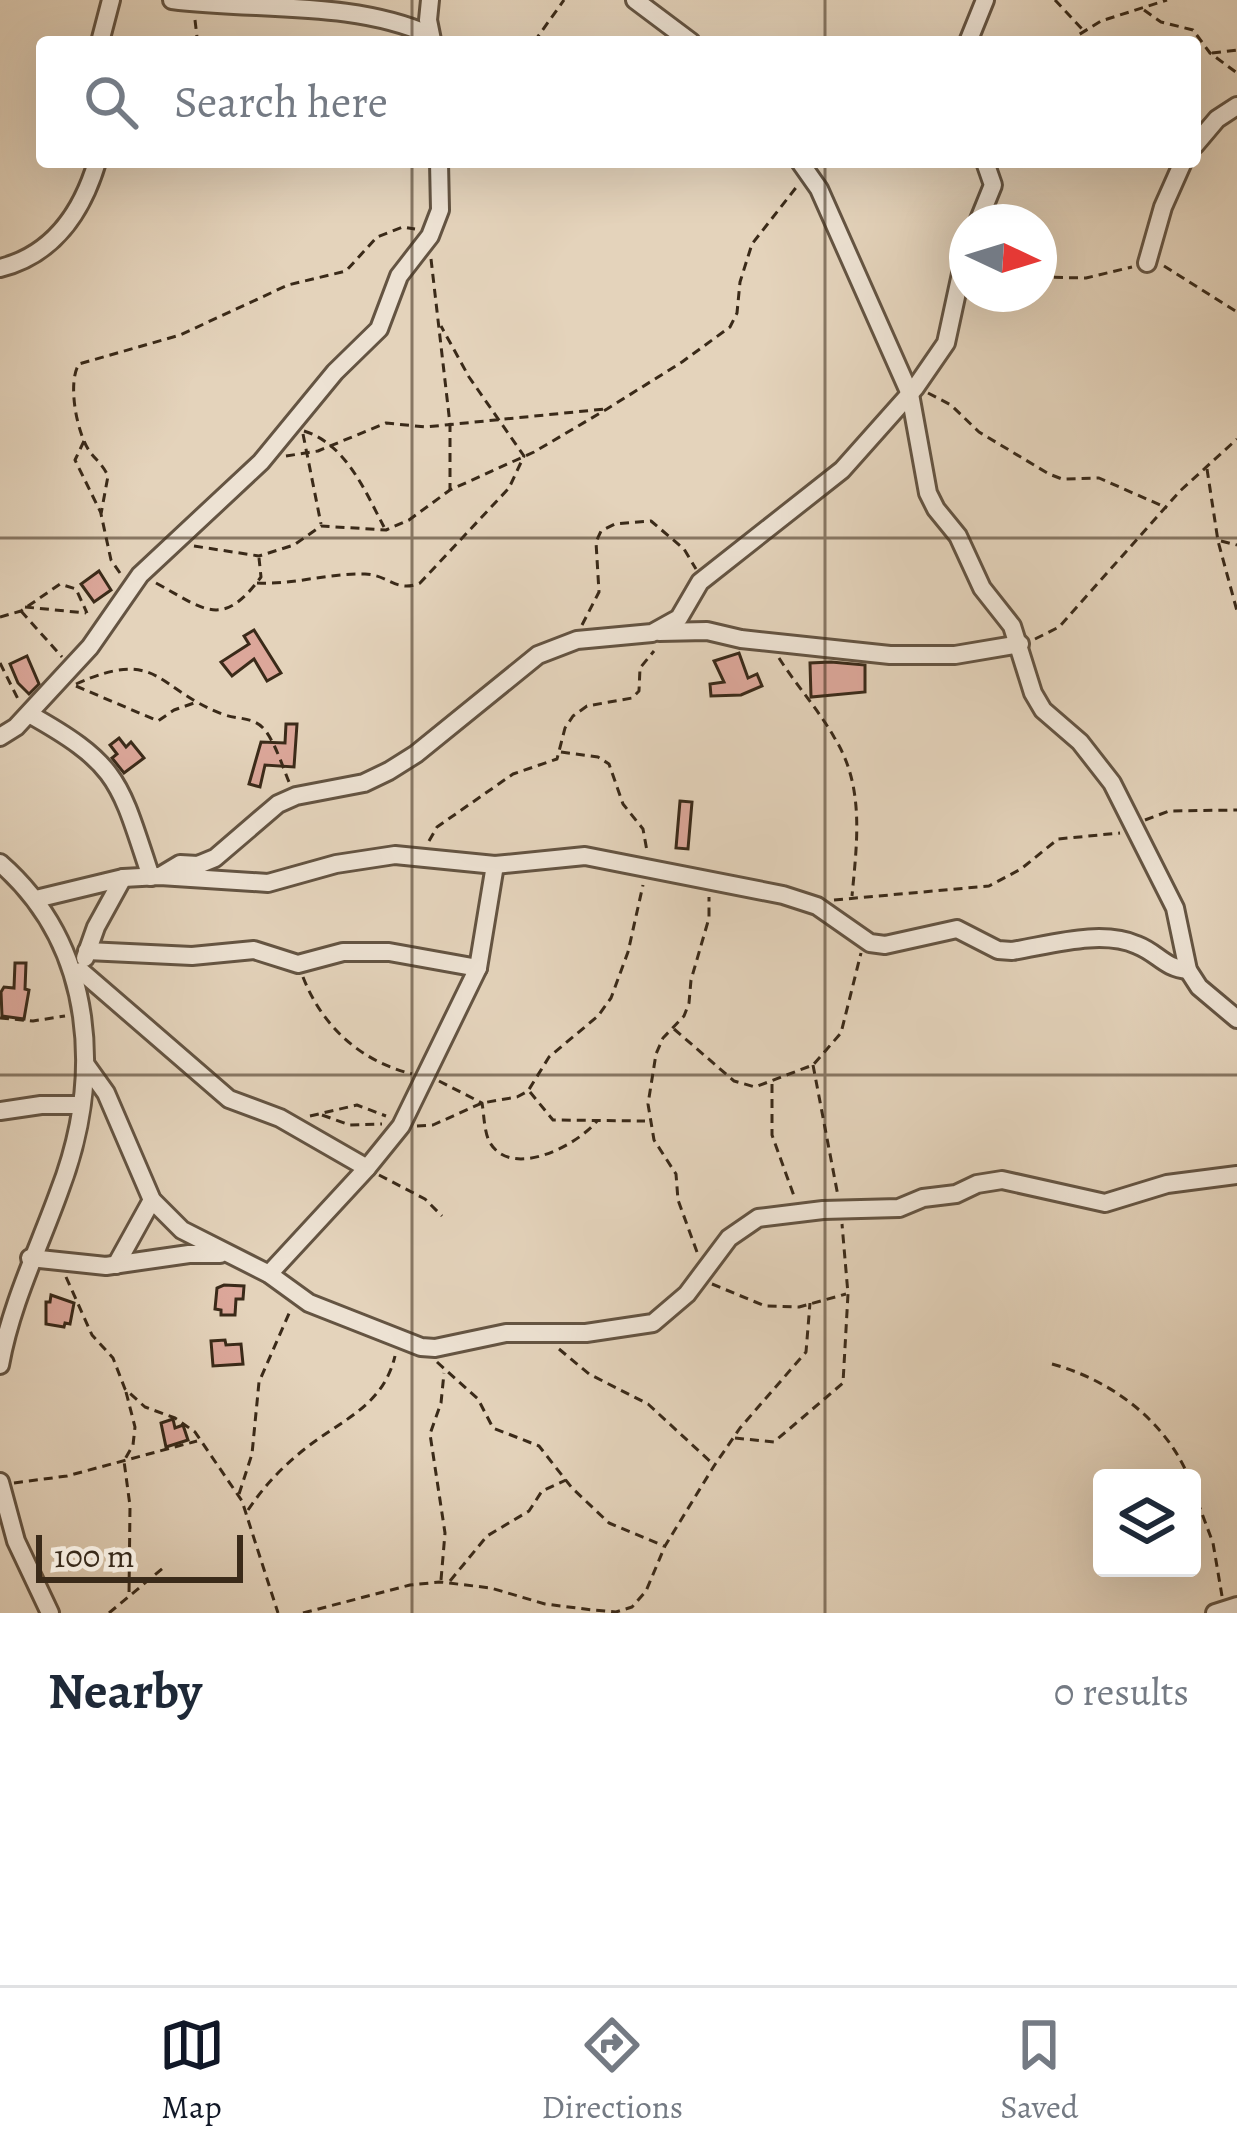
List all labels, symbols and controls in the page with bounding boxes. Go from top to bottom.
search box [36,36,1201,168]
icon: search [78,69,144,135]
text: Search here [174,71,388,133]
north arrow [949,204,1057,312]
map controls [1093,1469,1201,1577]
button: layers [1093,1469,1201,1577]
scale bar [36,1529,243,1582]
text: 100 m [54,1533,134,1578]
text: Nearby [48,1656,202,1726]
text: 0 results [1054,1665,1189,1718]
tab: Map [159,2012,225,2129]
tab: Directions [542,2012,683,2129]
tab: Saved [1000,2012,1078,2129]

